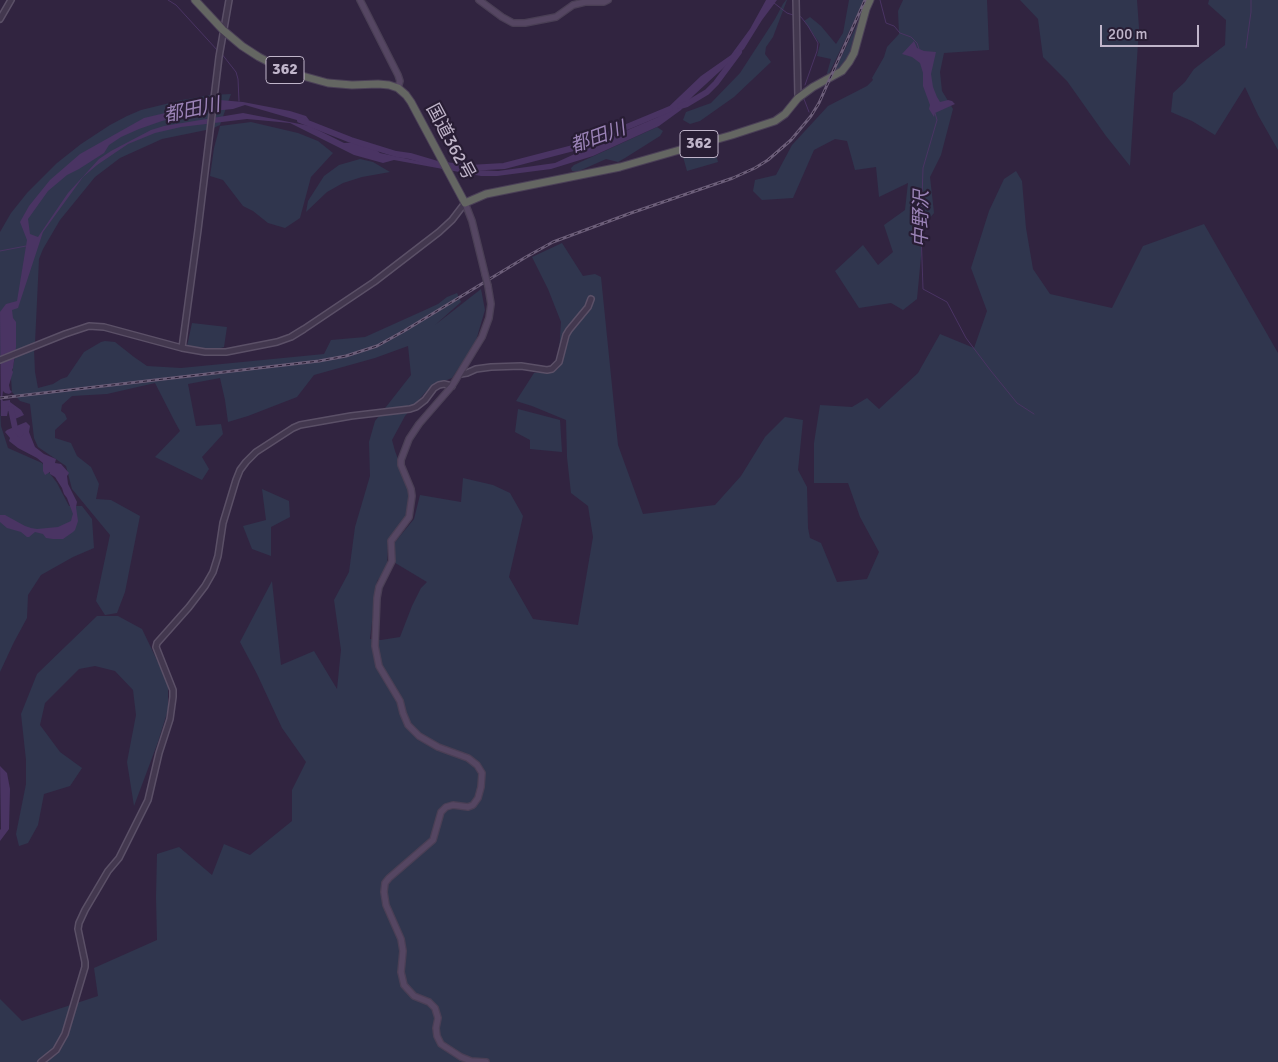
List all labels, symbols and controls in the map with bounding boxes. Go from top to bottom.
scale bar [1103,15,1202,47]
text: 200 m [1108,25,1148,43]
road number: 362 [266,56,304,84]
water label: 都田川 [162,94,222,128]
street label: 国道362号 [421,100,479,184]
water label: 都田川 [567,118,629,158]
road number: 362 [680,130,718,158]
water label: 中野沢 [910,190,934,248]

